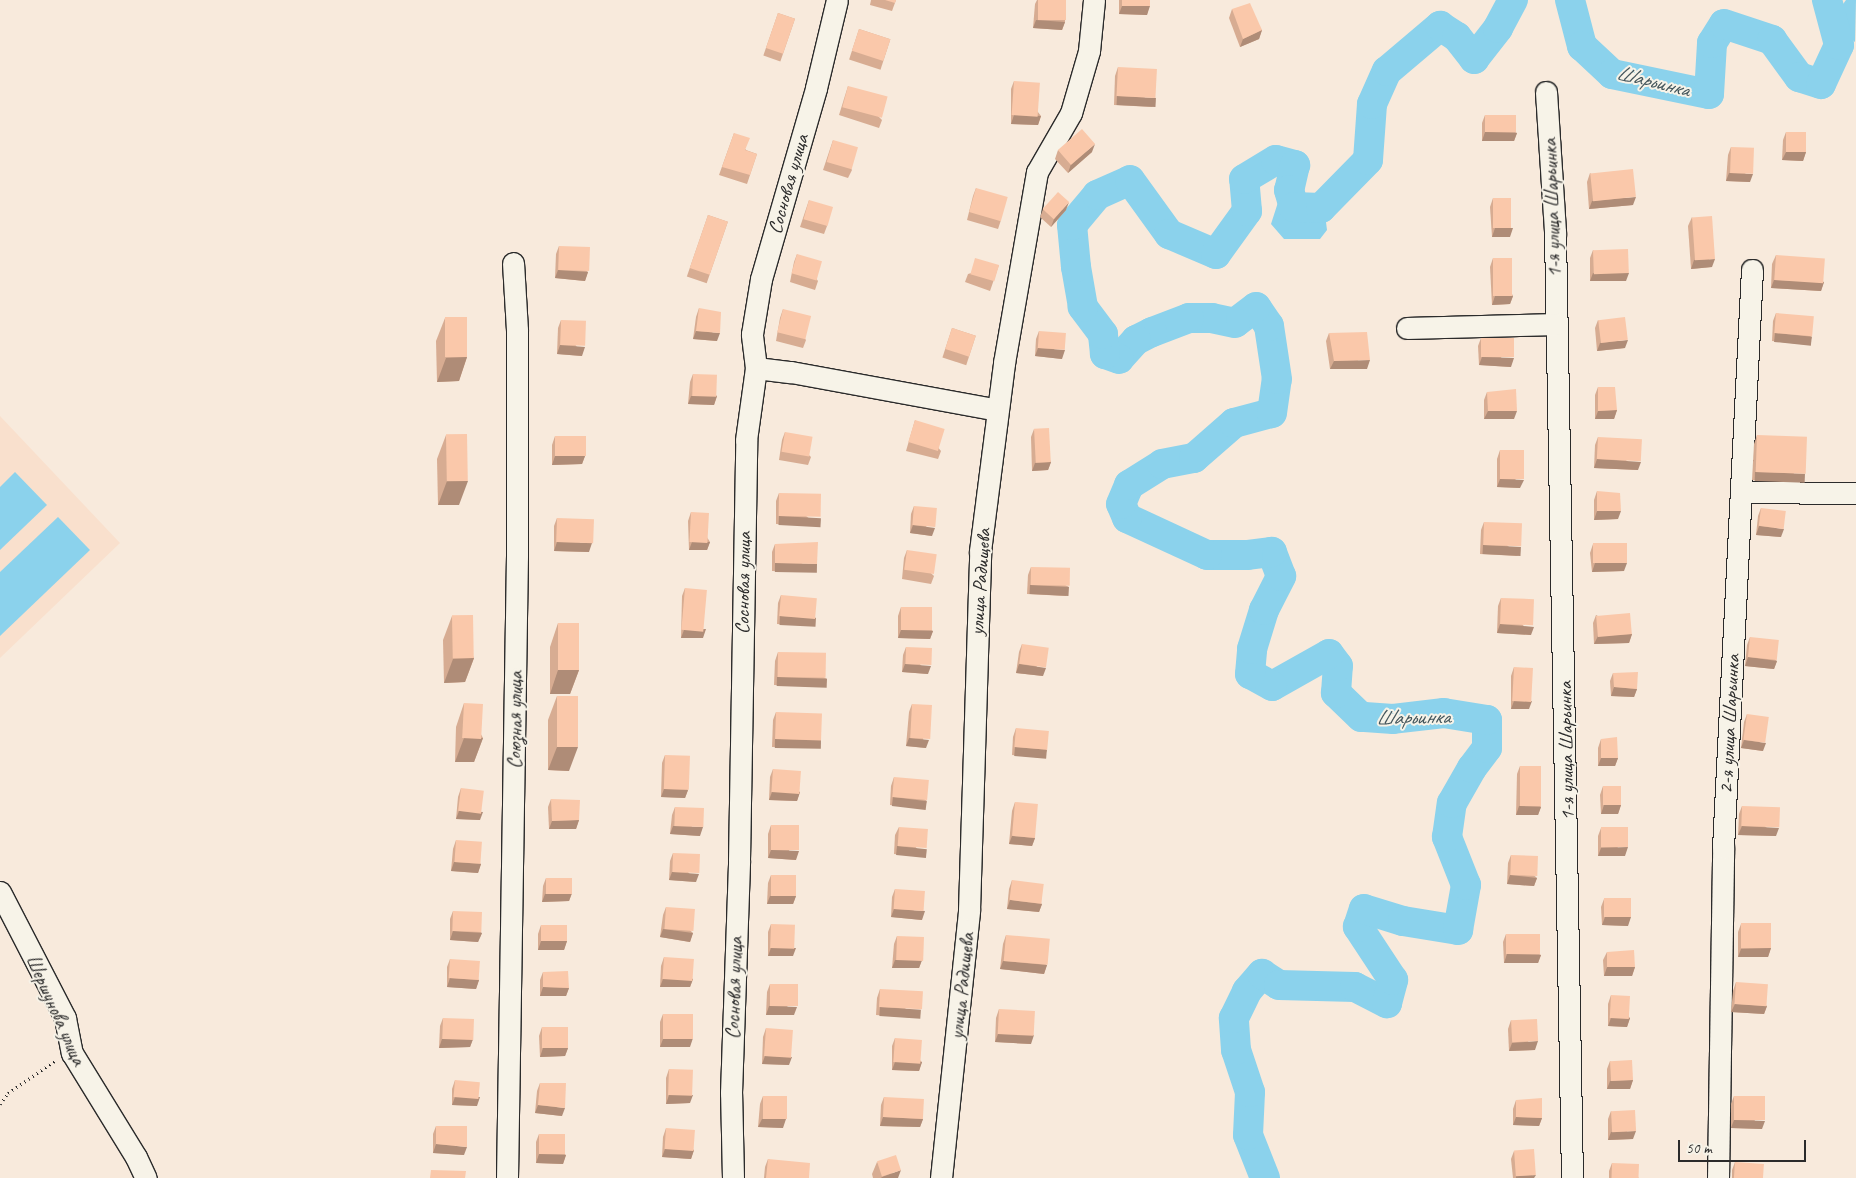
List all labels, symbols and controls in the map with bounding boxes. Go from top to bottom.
water label: Шарьинка [1614,60,1692,102]
street label: Сосновая улица [762,131,814,237]
street label: 1-я улица Шарьинка [1538,137,1566,279]
street label: улица Радищева [964,527,996,637]
street label: Сосновая улица [730,531,756,635]
street label: 2-я улица Шарьинка [1713,653,1745,795]
street label: Союзная улица [502,671,528,769]
street label: 1-я улица Шарьинка [1553,680,1579,822]
water label: Шарьинка [1376,704,1450,730]
street label: улица Радищева [944,930,980,1042]
street label: Сосновая улица [720,936,748,1040]
street label: Шершунова улица [21,950,91,1070]
scale bar [1681,1130,1808,1162]
text: 50 m [1686,1139,1712,1158]

